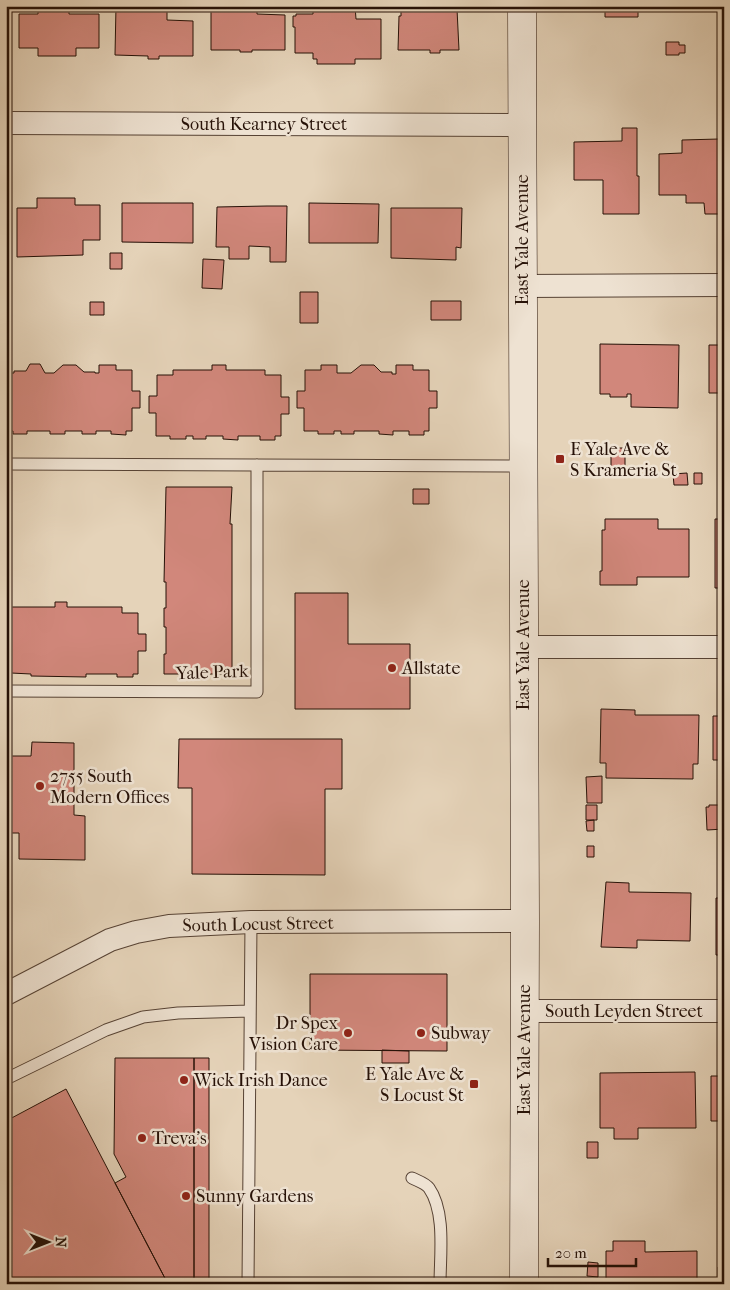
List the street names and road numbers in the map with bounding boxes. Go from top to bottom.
street label: South Kearney Street [181,114,348,135]
street label: East Yale Avenue [512,174,533,306]
street label: East Yale Avenue [513,579,534,711]
street label: Yale Park [174,661,249,684]
street label: South Locust Street [182,913,334,936]
street label: East Yale Avenue [514,984,535,1116]
street label: South Leyden Street [545,1001,703,1022]

